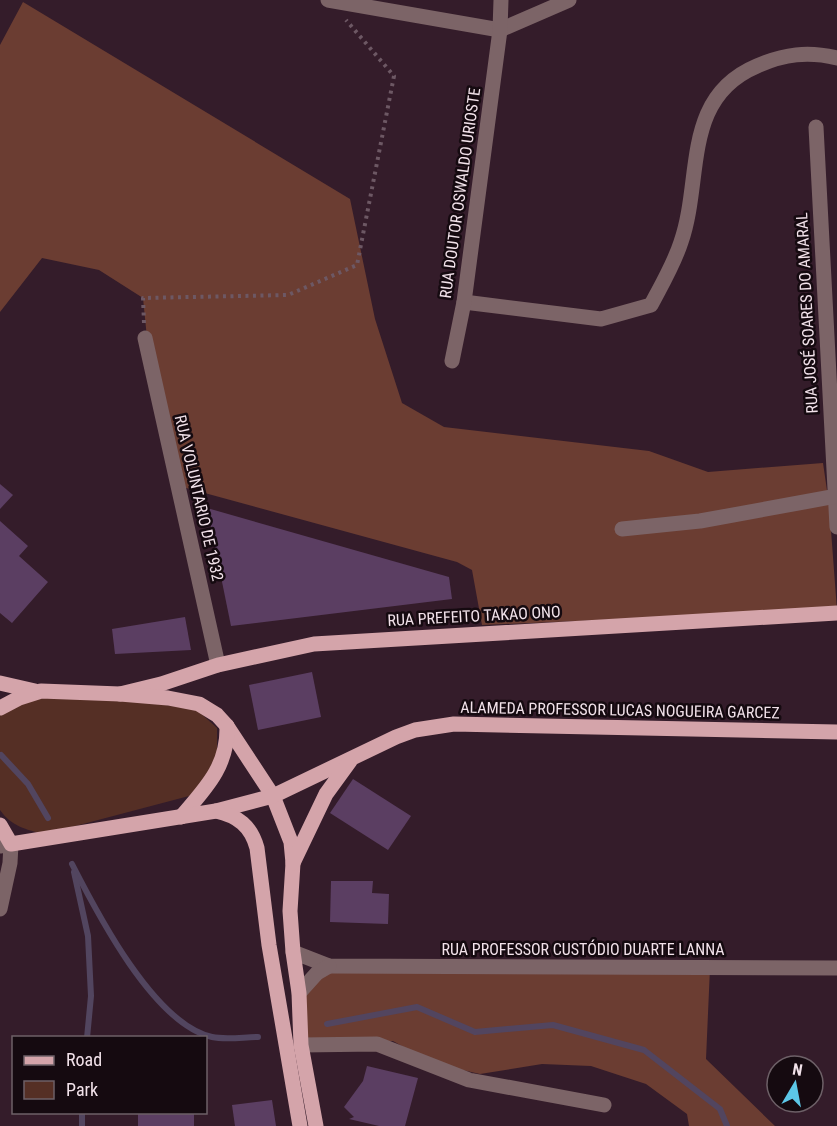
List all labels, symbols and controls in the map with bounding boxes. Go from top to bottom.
street label: RUA DOUTOR OSWALDO URIOSTE [436,86,484,300]
street label: RUA JOSÉ SOARES DO AMARAL [792,212,822,414]
street label: RUA VOLUNTARIO DE 1932 [171,413,227,583]
street label: RUA PREFEITO TAKAO ONO [387,602,561,630]
street label: ALAMEDA PROFESSOR LUCAS NOGUEIRA GARCEZ [460,698,780,722]
street label: RUA PROFESSOR CUSTÓDIO DUARTE LANNA [442,939,724,959]
legend [12,1036,207,1114]
text: Road [66,1049,102,1070]
north arrow [765,1054,825,1114]
text: N [791,1060,804,1080]
text: Park [66,1079,98,1100]

